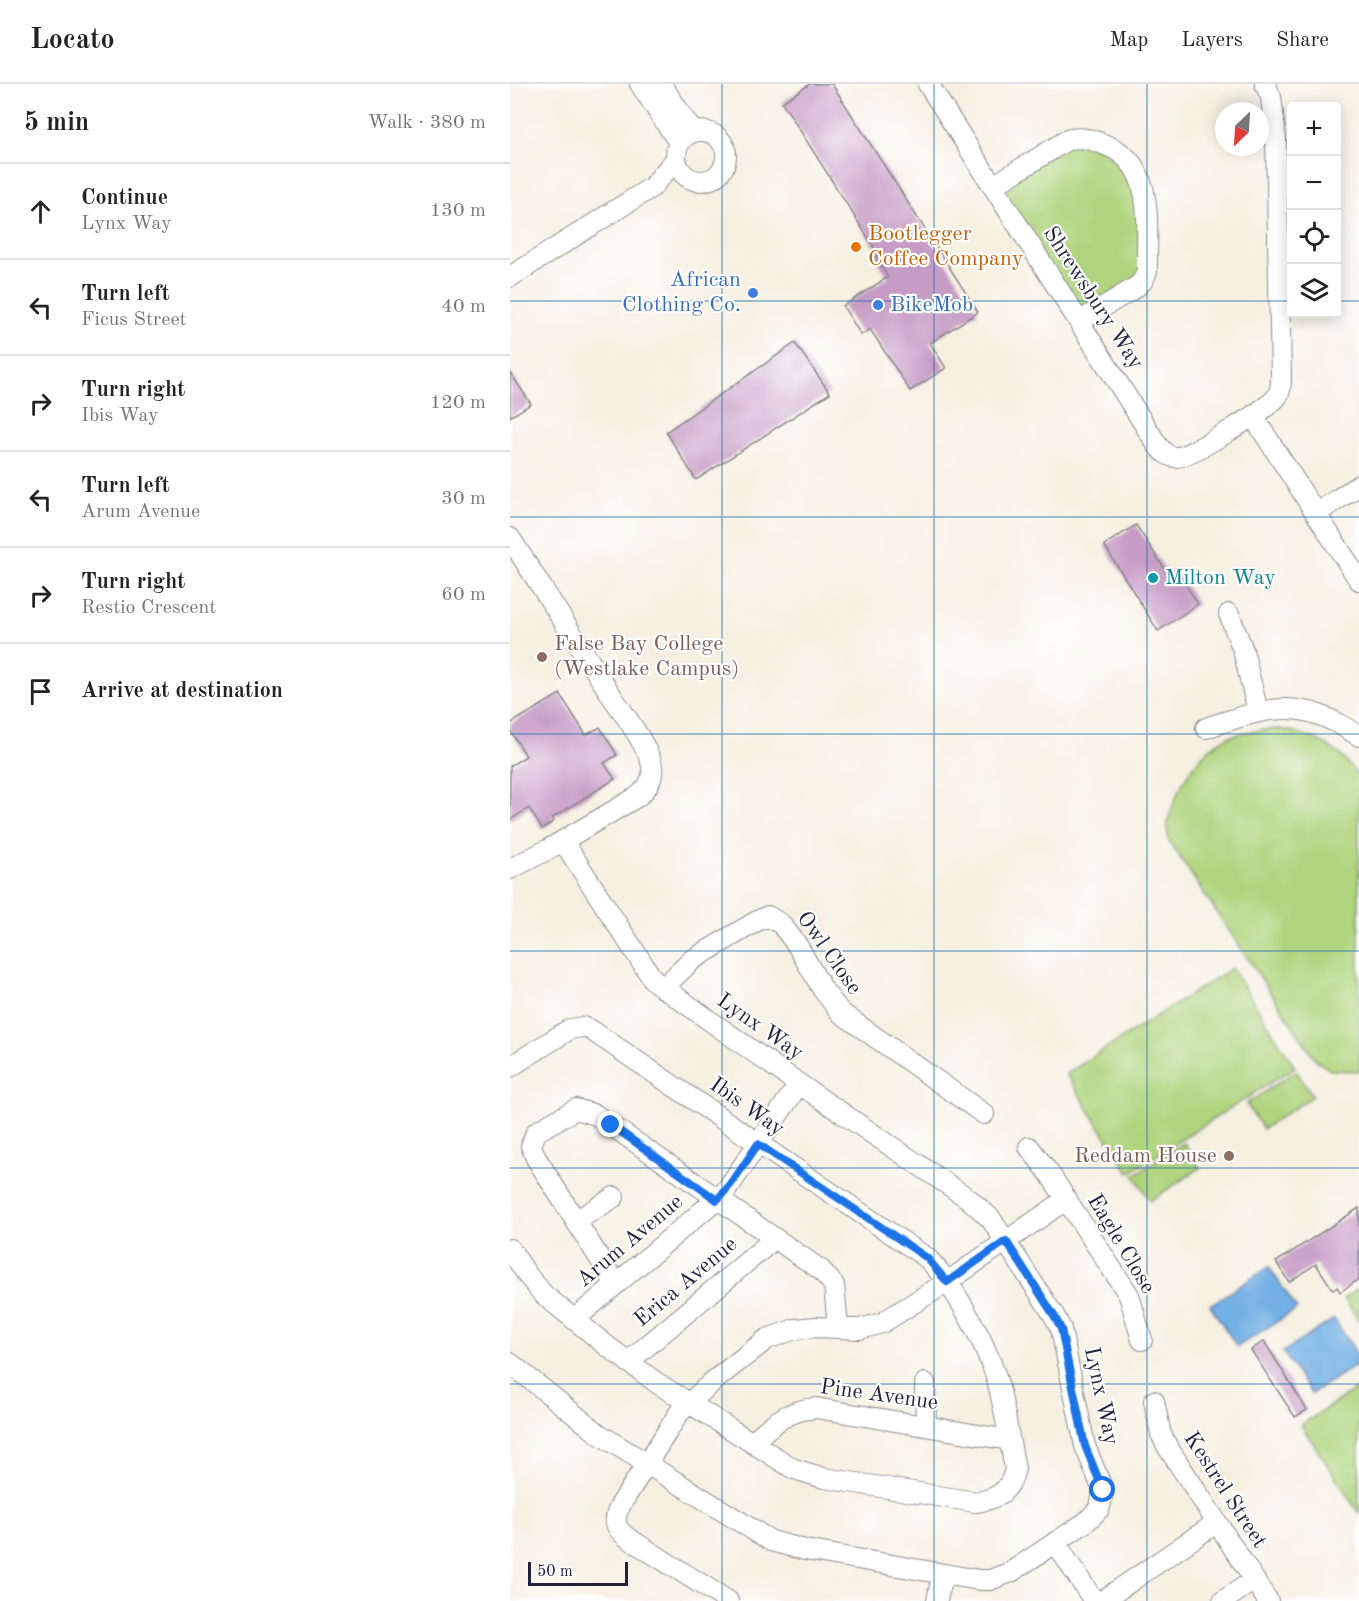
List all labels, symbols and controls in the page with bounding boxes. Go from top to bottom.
text: Locato [30,27,115,55]
text: Map [1109,30,1148,51]
text: Layers [1181,30,1243,51]
text: Share [1276,30,1329,51]
north arrow [1215,102,1269,156]
map controls [1287,102,1341,318]
button: + [1287,102,1341,156]
text: 5 min [24,110,89,136]
text: Walk · 380 m [367,113,486,133]
button: − [1287,156,1341,210]
text: Continue [81,187,168,209]
icon: ahead [24,195,57,228]
text: 130 m [430,201,486,221]
button: locate [1287,210,1341,264]
text: Lynx Way [81,214,172,234]
place label: Bootlegger Coffee Company [868,223,1024,270]
street label: Shrewsbury Way [1039,223,1147,374]
marker: Bootlegger Coffee Company [849,240,863,254]
button: layers [1287,264,1341,318]
place label: African Clothing Co. [622,269,741,316]
text: Turn left [81,283,170,305]
marker: African Clothing Co. [746,286,760,300]
icon: left [24,291,57,324]
place label: BikeMob [890,294,973,316]
text: 40 m [441,297,486,317]
marker: BikeMob [871,298,885,312]
text: Ficus Street [81,310,187,330]
text: Turn right [81,379,185,401]
icon: right [24,387,57,420]
text: 120 m [430,393,486,413]
text: Ibis Way [81,406,159,426]
text: Turn left [81,475,170,497]
icon: left [24,483,57,516]
text: 30 m [441,489,486,509]
text: Arum Avenue [81,502,200,522]
place label: Milton Way [1165,567,1276,589]
text: Turn right [81,571,185,593]
marker: Milton Way [1146,571,1160,585]
icon: right [24,579,57,612]
text: 60 m [441,585,486,605]
text: Restio Crescent [81,598,216,618]
place label: False Bay College (Westlake Campus) [554,633,739,680]
marker: False Bay College (Westlake Campus) [535,650,549,664]
icon: arrive [24,675,57,708]
text: Arrive at destination [81,680,283,702]
street label: Owl Close [793,907,865,999]
street label: Lynx Way [713,989,807,1065]
street label: Ibis Way [706,1073,789,1141]
route end [597,1111,623,1137]
place label: Reddam House [1074,1145,1217,1167]
marker: Reddam House [1222,1149,1236,1163]
street label: Arum Avenue [573,1190,687,1292]
street label: Eagle Close [1083,1191,1159,1297]
street label: Erica Avenue [630,1233,742,1331]
street label: Lynx Way [1080,1345,1122,1447]
street label: Pine Avenue [819,1376,939,1414]
street label: Kestrel Street [1179,1428,1271,1552]
route start [1089,1476,1115,1502]
scale bar [528,1559,628,1586]
text: 50 m [537,1564,573,1580]

